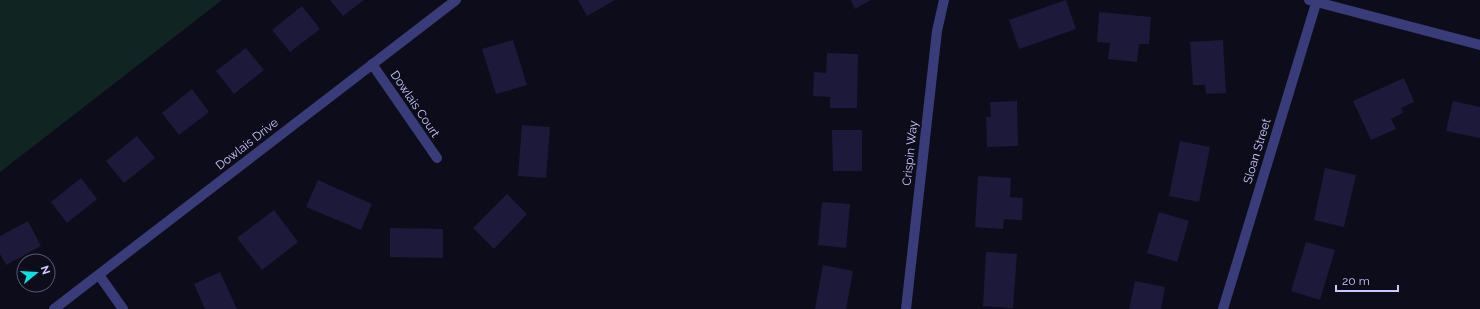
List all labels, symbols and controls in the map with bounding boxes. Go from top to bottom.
street label: Dowlais Court [388,68,442,140]
street label: Dowlais Drive [213,115,281,173]
street label: Sloan Street [1240,117,1274,185]
street label: Crispin Way [900,119,920,186]
north arrow [16,253,56,293]
text: N [38,264,53,276]
scale bar [1336,267,1398,293]
text: 20 m [1342,274,1370,288]

